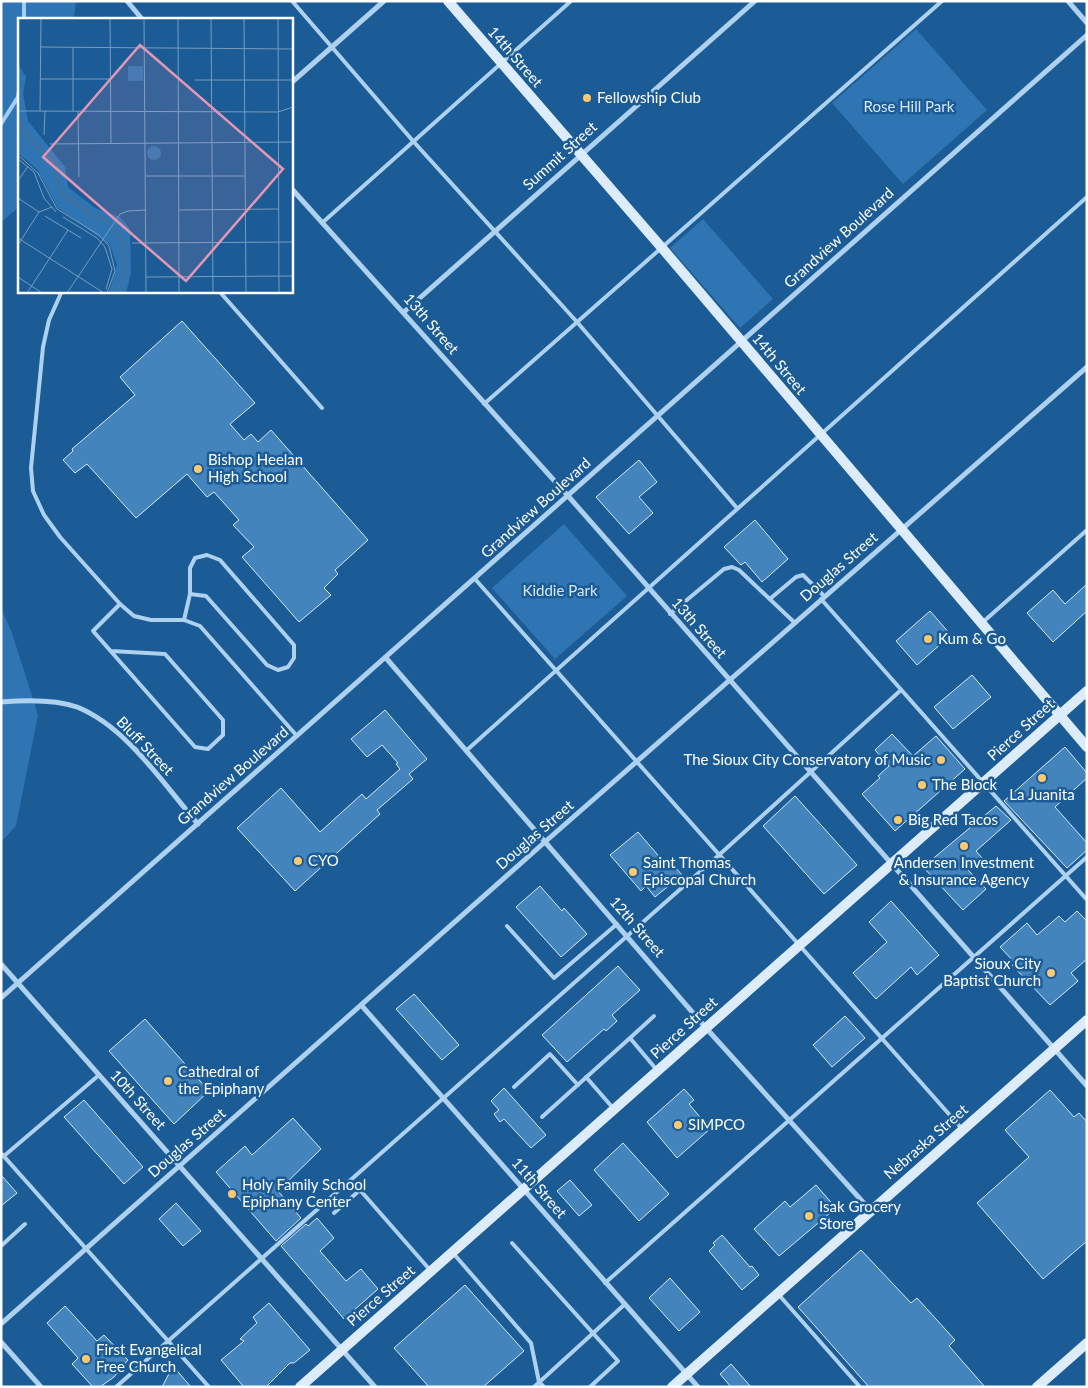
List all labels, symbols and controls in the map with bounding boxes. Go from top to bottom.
inset map [18,18,292,292]
street label: 14th Street [485,22,547,91]
place label: Fellowship Club [597,88,701,106]
marker: Fellowship Club [581,92,593,104]
park label: Rose Hill Park [864,97,955,115]
street label: Summit Street [519,117,600,193]
street label: Grandview Boulevard [780,183,897,291]
street label: 13th Street [401,289,463,358]
street label: 14th Street [749,329,811,398]
place label: Bishop Heelan High School [208,450,303,485]
street label: Grandview Boulevard [477,453,594,561]
marker: Bishop Heelan High School [192,463,204,475]
street label: Douglas Street [796,527,881,605]
park label: Kiddie Park [523,581,598,599]
street label: 13th Street [669,593,731,662]
place label: Kum & Go [938,629,1006,647]
marker: Kum & Go [922,633,934,645]
street label: Pierce Street [983,694,1058,764]
street label: Bluff Street [113,712,178,779]
street label: Grandview Boulevard [173,722,292,828]
place label: The Sioux City Conservatory of Music [683,750,931,768]
marker: The Sioux City Conservatory of Music [935,754,947,766]
marker: La Juanita [1036,772,1048,784]
place label: The Block [932,775,998,793]
marker: The Block [916,779,928,791]
place label: La Juanita [1009,785,1075,803]
street label: Douglas Street [492,795,577,873]
place label: Big Red Tacos [908,810,998,828]
marker: Big Red Tacos [892,814,904,826]
marker: Andersen Investment & Insurance Agency [958,840,970,852]
place label: CYO [308,851,339,869]
place label: Saint Thomas Episcopal Church [643,853,756,888]
place label: Andersen Investment & Insurance Agency [894,853,1035,888]
marker: CYO [292,855,304,867]
marker: Saint Thomas Episcopal Church [627,866,639,878]
street label: 12th Street [607,892,669,961]
place label: Sioux City Baptist Church [943,954,1041,989]
marker: Sioux City Baptist Church [1045,967,1057,979]
street label: Pierce Street [646,992,721,1062]
place label: Cathedral of the Epiphany [178,1062,264,1097]
street label: 10th Street [107,1066,171,1133]
marker: Cathedral of the Epiphany [162,1075,174,1087]
street label: Nebraska Street [880,1100,971,1183]
street label: Douglas Street [144,1103,229,1181]
place label: SIMPCO [688,1115,745,1133]
marker: SIMPCO [672,1119,684,1131]
street label: 11th Street [509,1153,571,1222]
place label: Holy Family School Epiphany Center [242,1175,366,1210]
marker: Holy Family School Epiphany Center [226,1188,238,1200]
place label: Isak Grocery Store [819,1197,901,1232]
marker: Isak Grocery Store [803,1210,815,1222]
street label: Pierce Street [343,1261,418,1330]
place label: First Evangelical Free Church [96,1340,202,1375]
marker: First Evangelical Free Church [80,1353,92,1365]

